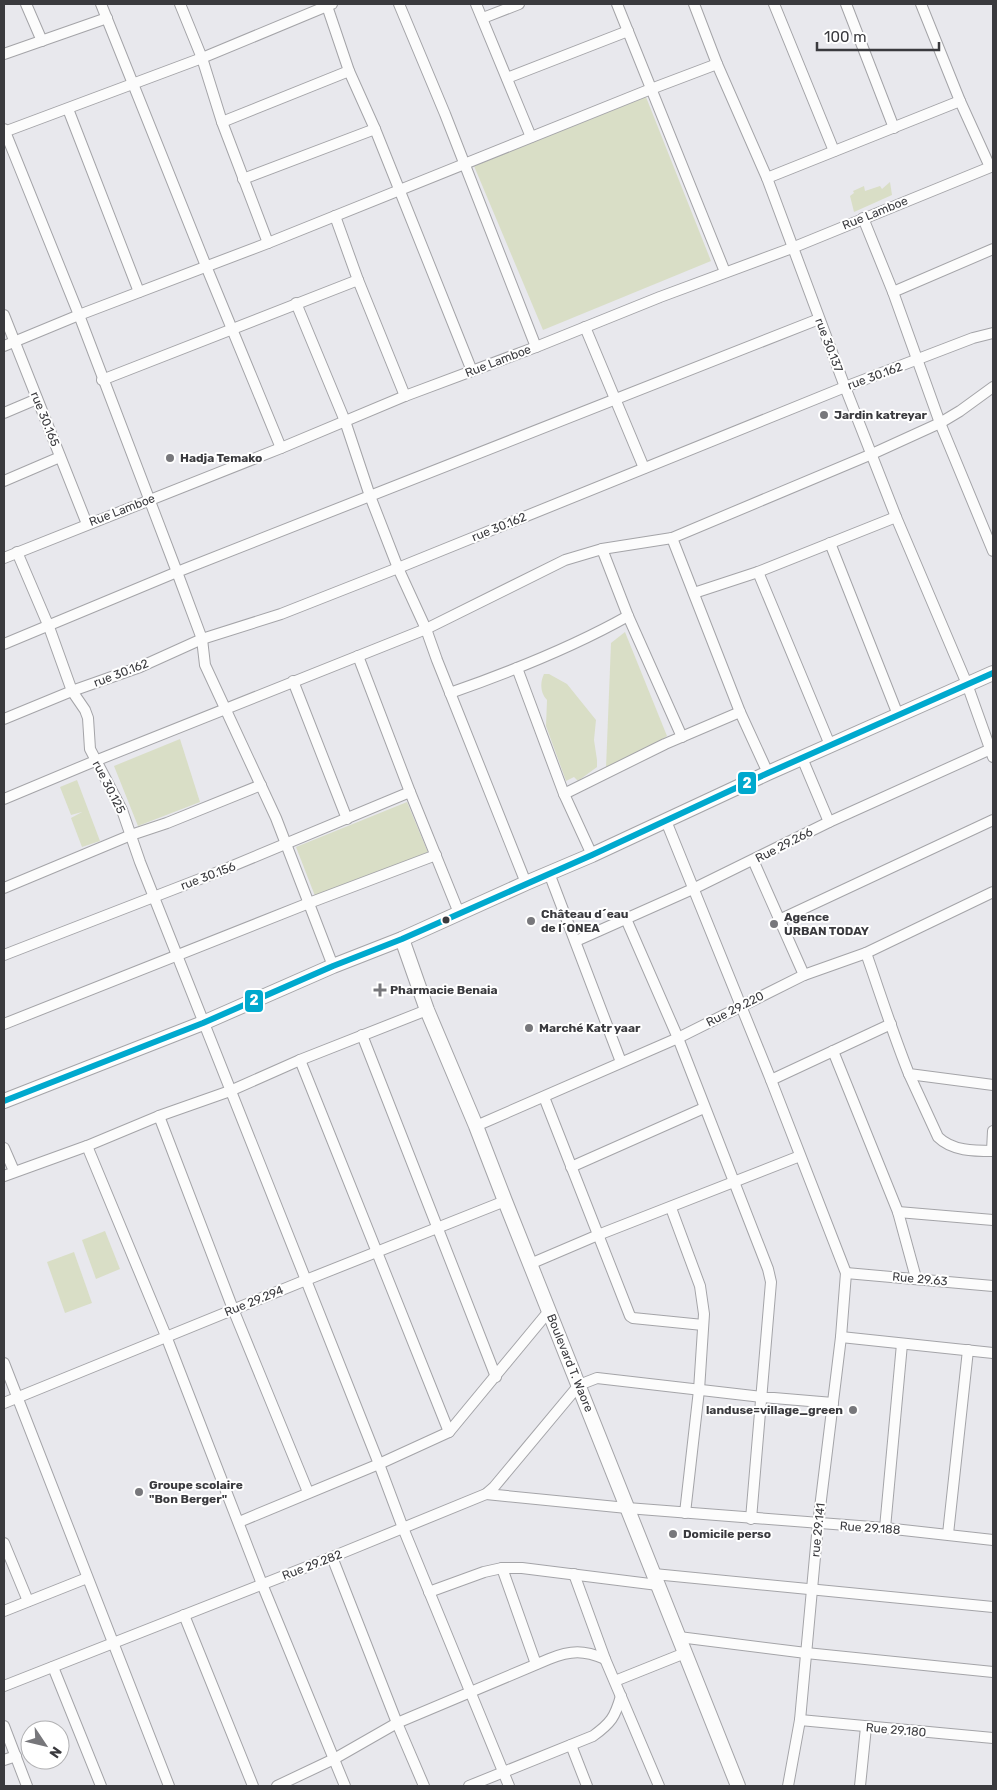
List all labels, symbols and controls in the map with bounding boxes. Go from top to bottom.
scale bar [817,20,940,52]
text: 100 m [824,28,866,46]
street label: Rue Lamboe [840,193,910,233]
street label: rue 30.137 [812,316,846,374]
street label: Rue Lamboe [463,342,533,380]
street label: rue 30.162 [845,360,905,392]
street label: rue 30.165 [28,390,62,448]
place label: Jardin katreyar [834,408,928,422]
marker: Jardin katreyar [818,409,830,421]
place label: Hadja Temako [180,451,262,465]
marker: Hadja Temako [164,452,176,464]
street label: Rue Lamboe [87,491,157,529]
street label: rue 30.162 [470,510,528,544]
street label: rue 30.162 [92,656,150,690]
street label: rue 30.125 [90,758,128,816]
line badge: 2 [737,771,757,795]
text: 2 [742,775,752,792]
street label: Rue 29.266 [753,825,815,865]
street label: rue 30.156 [179,859,237,893]
place label: Château d´eau de l´ONEA [541,907,629,935]
place label: Agence URBAN TODAY [784,910,869,938]
unlabelled marker [441,915,451,925]
marker: Château d´eau de l´ONEA [525,915,537,927]
marker: Agence URBAN TODAY [768,918,780,930]
place label: Pharmacie Benaia [390,983,498,997]
marker: Pharmacie Benaia [374,984,386,996]
street label: Rue 29.220 [704,988,766,1030]
line badge: 2 [244,989,264,1013]
text: 2 [249,992,259,1009]
place label: Marché Katr yaar [539,1021,641,1035]
marker: Marché Katr yaar [523,1022,535,1034]
street label: Rue 29.63 [892,1270,948,1288]
street label: Rue 29.294 [222,1283,286,1319]
street label: Boulevard T. Waore [544,1312,596,1414]
place label: landuse=village_green [706,1403,843,1417]
marker: landuse=village_green [847,1404,859,1416]
place label: Groupe scolaire "Bon Berger" [149,1478,243,1506]
marker: Groupe scolaire "Bon Berger" [133,1486,145,1498]
street label: rue 29.141 [808,1502,828,1558]
street label: Rue 29.188 [839,1519,901,1537]
place label: Domicile perso [683,1527,771,1541]
marker: Domicile perso [667,1528,679,1540]
street label: Rue 29.282 [280,1547,344,1583]
north arrow [20,1720,70,1770]
street label: Rue 29.180 [865,1720,927,1740]
text: N [45,1743,65,1761]

